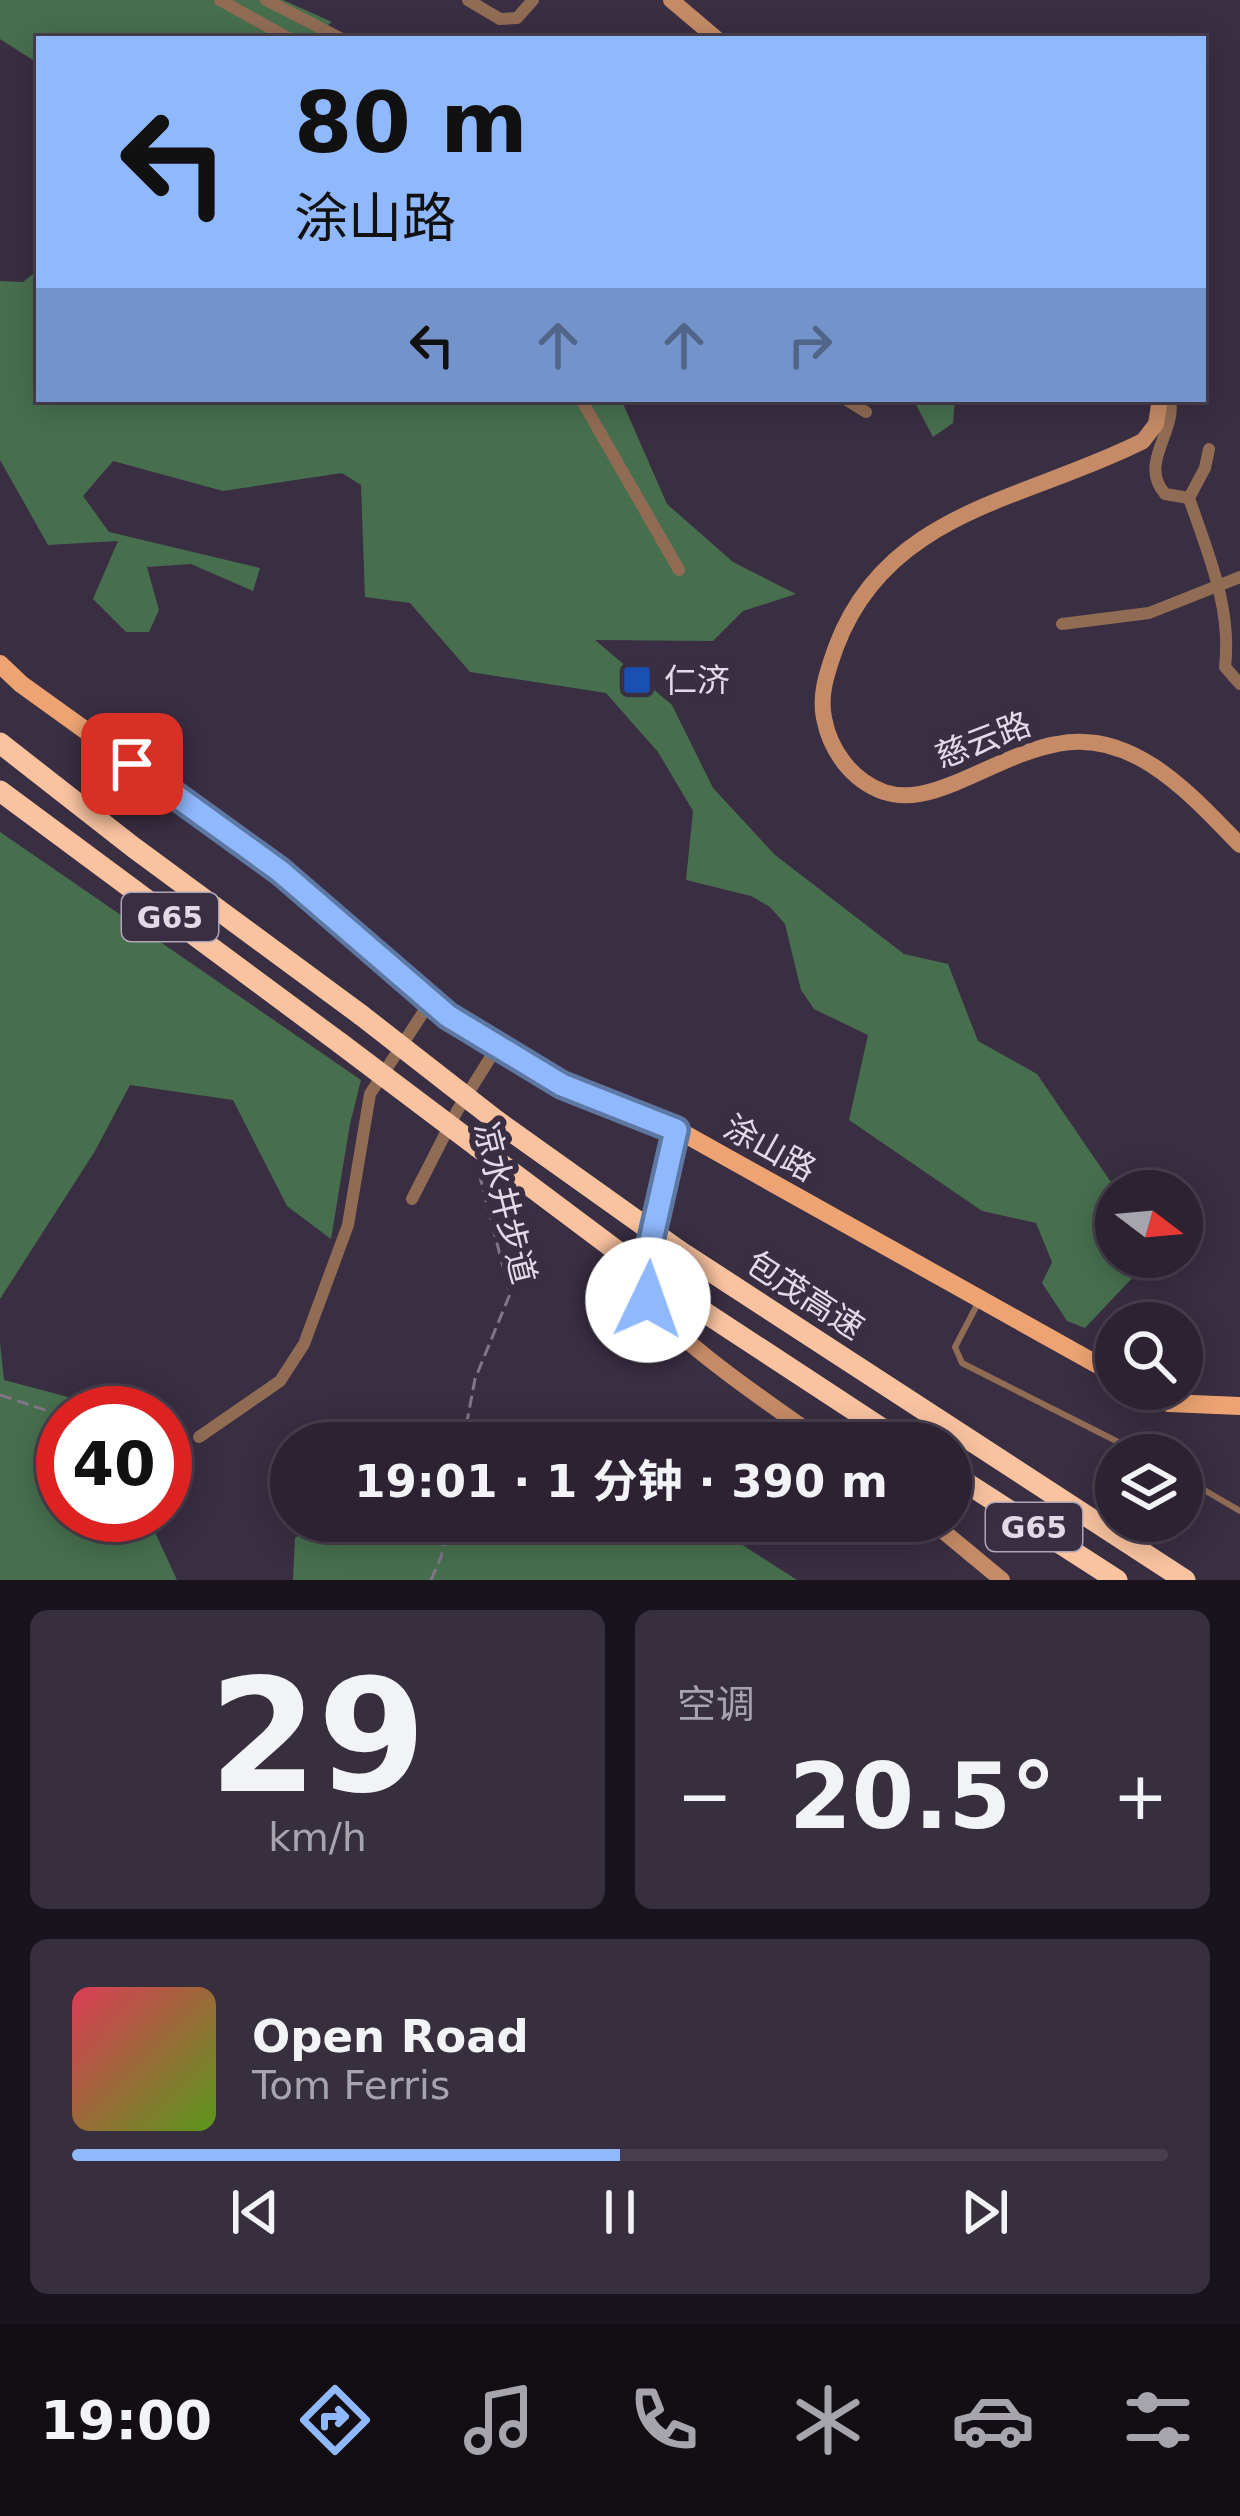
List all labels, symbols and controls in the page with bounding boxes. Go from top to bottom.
text: 80 m [294,74,528,172]
icon: left [96,84,252,240]
text: 涂山路 [294,187,456,250]
icon: left [399,312,465,378]
icon: ahead [525,312,591,378]
icon: ahead [651,312,717,378]
icon: right [777,312,843,378]
place label: 仁济 [664,661,730,700]
marker: 仁济 [621,664,653,696]
street label: 慈云路 [930,704,1036,776]
pin [81,713,183,815]
icon: arrive [99,731,165,797]
road number: G65 [122,893,218,941]
street label: 涂山路 [717,1107,823,1189]
street label: 凉水井步道 [466,1118,544,1288]
north arrow [1095,1170,1203,1278]
map controls [1095,1170,1203,1542]
position arrow [585,1237,711,1363]
street label: 包茂高速 [739,1243,871,1347]
button: search [1095,1302,1203,1410]
speed limit sign: 40 [36,1386,192,1542]
button: layers [1095,1434,1203,1542]
text: 19:01 · 1 分钟 · 390 m [354,1455,888,1508]
road number: G65 [986,1503,1082,1551]
text: 29 [209,1646,426,1828]
text: 空调 [677,1682,755,1727]
text: 20.5° [789,1744,1056,1849]
text: − [677,1758,732,1835]
text: + [1113,1758,1168,1835]
text: km/h [268,1815,367,1860]
text: Open Road [252,2010,529,2063]
text: Tom Ferris [252,2063,450,2108]
icon: previous [222,2179,288,2245]
icon: pause [587,2179,653,2245]
icon: next [952,2179,1018,2245]
icon: directions [293,2378,377,2462]
icon: music [457,2378,541,2462]
icon: phone [622,2378,706,2462]
icon: climate [786,2378,870,2462]
icon: car [951,2378,1035,2462]
icon: filters [1116,2378,1200,2462]
text: 19:00 [40,2389,212,2452]

